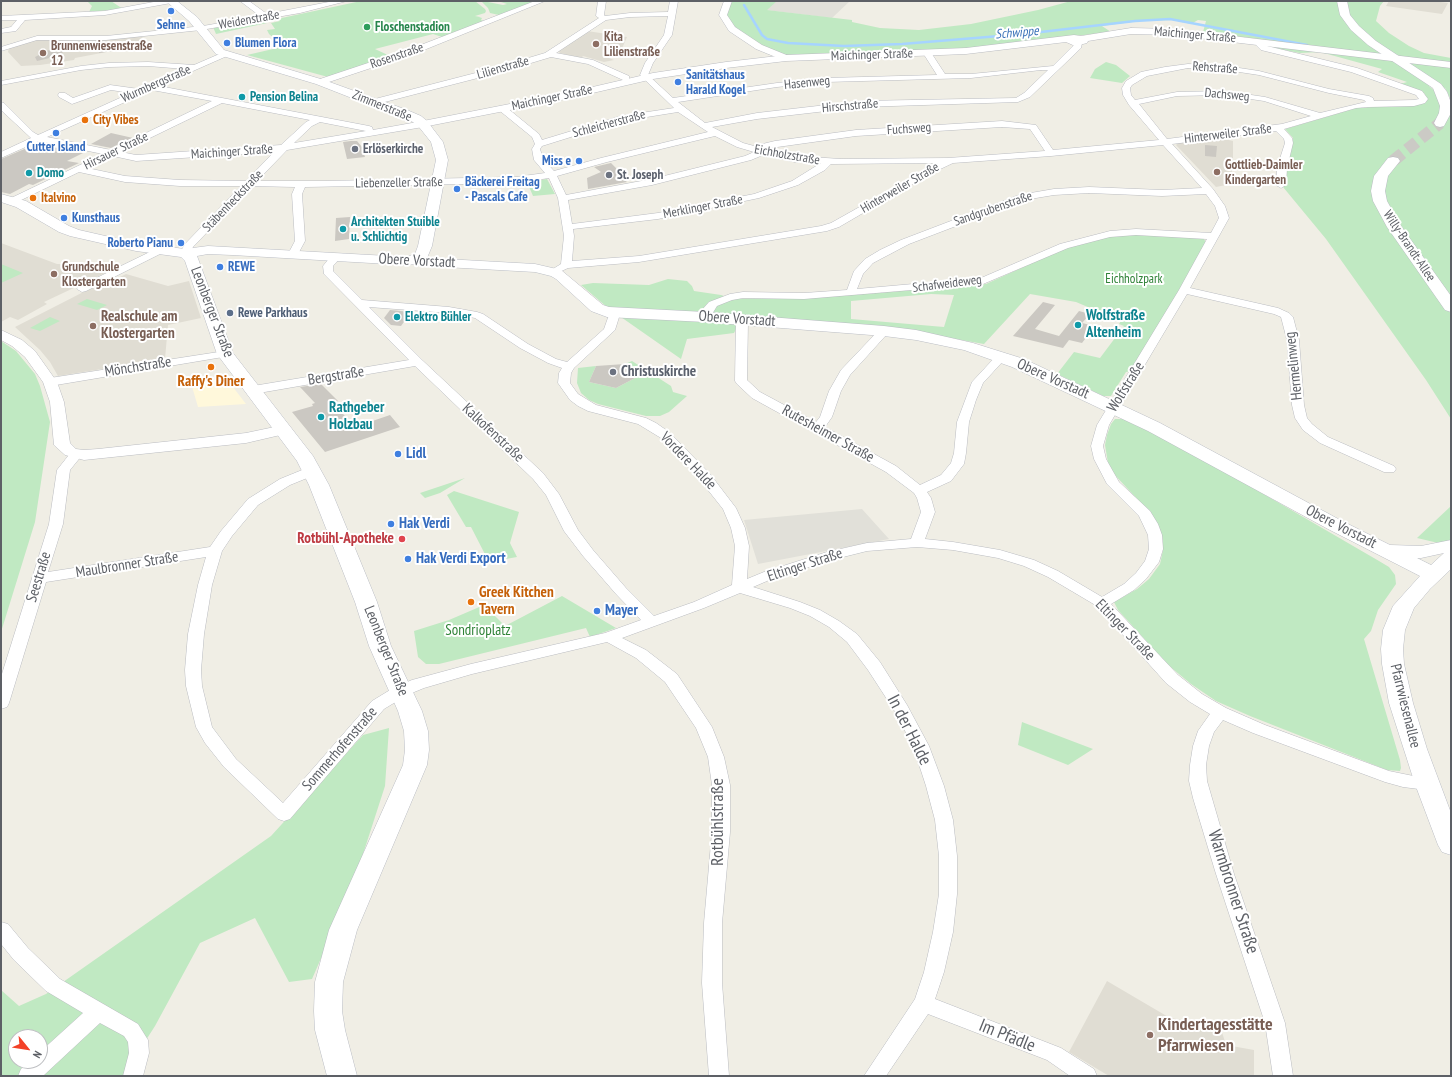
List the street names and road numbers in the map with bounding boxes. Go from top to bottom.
street label: Weidenstraße [217,7,281,33]
street label: Maichinger Straße [1153,24,1237,46]
street label: Rosenstraße [368,40,426,72]
street label: Maichinger Straße [831,46,913,64]
street label: Lilienstraße [475,53,531,83]
street label: Rehstraße [1192,59,1238,77]
street label: Wurmbergstraße [119,62,193,106]
street label: Hasenweg [783,73,831,93]
street label: Maichinger Straße [510,82,594,114]
street label: Dachsweg [1204,85,1250,105]
street label: Zimmerstraße [350,87,414,125]
street label: Hirschstraße [821,96,879,116]
street label: Schleicherstraße [571,107,647,141]
street label: Fuchsweg [886,120,932,138]
street label: Hinterweiler Straße [1183,121,1273,147]
street label: Hirsauer Straße [81,129,151,173]
street label: Maichinger Straße [191,141,273,163]
street label: Eichholzstraße [753,142,821,168]
street label: Hinterweiler Straße [858,159,942,217]
street label: Stäbenheckstraße [200,167,266,235]
street label: Liebenzeller Straße [355,174,443,192]
street label: Sandgrubenstraße [952,188,1034,230]
street label: Merklinger Straße [662,192,744,222]
street label: Willy-Brandt-Allee [1380,208,1438,284]
street label: Obere Vorstadt [378,250,456,272]
street label: Leonberger Straße [186,264,238,360]
street label: Schafweideweg [912,272,982,296]
street label: Obere Vorstadt [698,307,776,331]
street label: Hermelinweg [1281,331,1307,401]
street label: Mönchstraße [103,353,173,381]
street label: Obere Vorstadt [1014,355,1092,403]
street label: Wolfstraße [1103,358,1149,416]
street label: Bergstraße [307,363,365,389]
street label: Kalkofenstraße [458,400,528,466]
street label: Rutesheimer Straße [779,401,877,467]
street label: Vordere Halde [656,428,720,494]
street label: Obere Vorstadt [1303,501,1379,553]
street label: Eltinger Straße [765,544,845,586]
street label: Maulbronner Straße [74,548,180,582]
street label: Seestraße [23,550,55,604]
street label: Eltinger Straße [1091,596,1159,664]
street label: Leonberger Straße [360,603,412,699]
street label: Pfarrwiesenallee [1386,662,1424,750]
street label: In der Halde [882,691,936,769]
street label: Sommerhofenstraße [299,703,381,795]
street label: Rotbühlstraße [707,778,729,866]
street label: Warmbronner Straße [1203,827,1263,957]
street label: Im Pfädle [976,1015,1038,1057]

